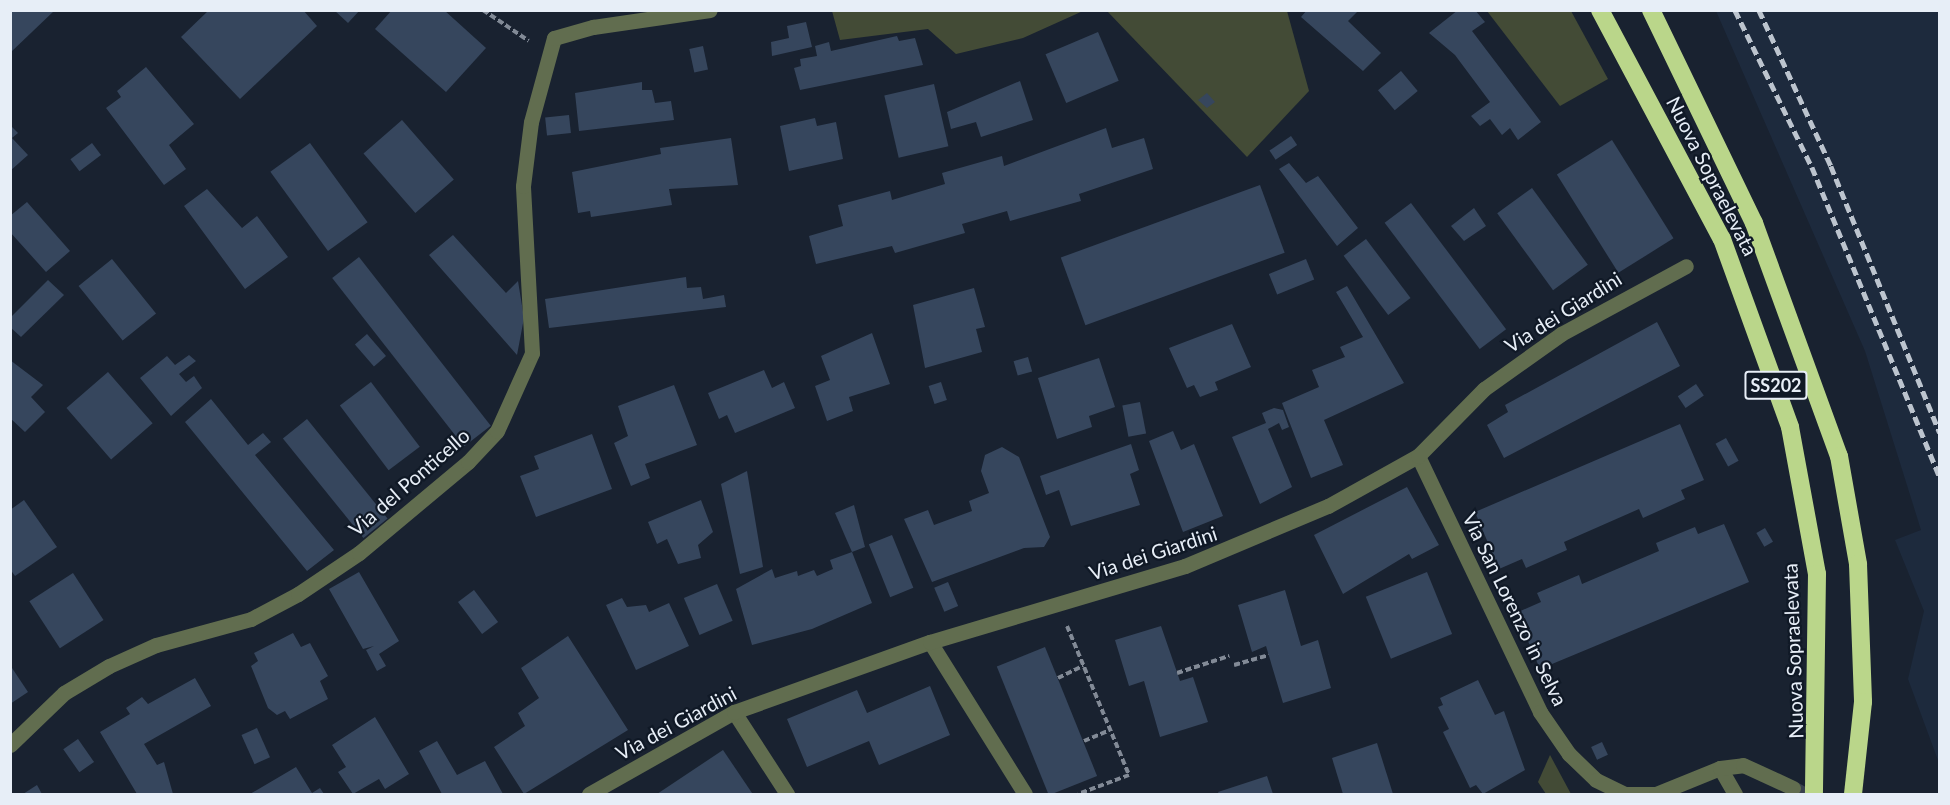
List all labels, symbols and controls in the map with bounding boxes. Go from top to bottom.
street label: Nuova Sopraelevata [1661,92,1763,260]
street label: Via dei Giardini [1500,267,1626,357]
road number: SS202 [1743,370,1809,400]
street label: Via del Ponticello [344,423,474,541]
street label: Via San Lorenzo in Selva [1458,508,1572,710]
street label: Via dei Giardini [1086,521,1220,585]
street label: Nuova Sopraelevata [1778,563,1808,739]
street label: Via dei Giardini [612,681,740,765]

